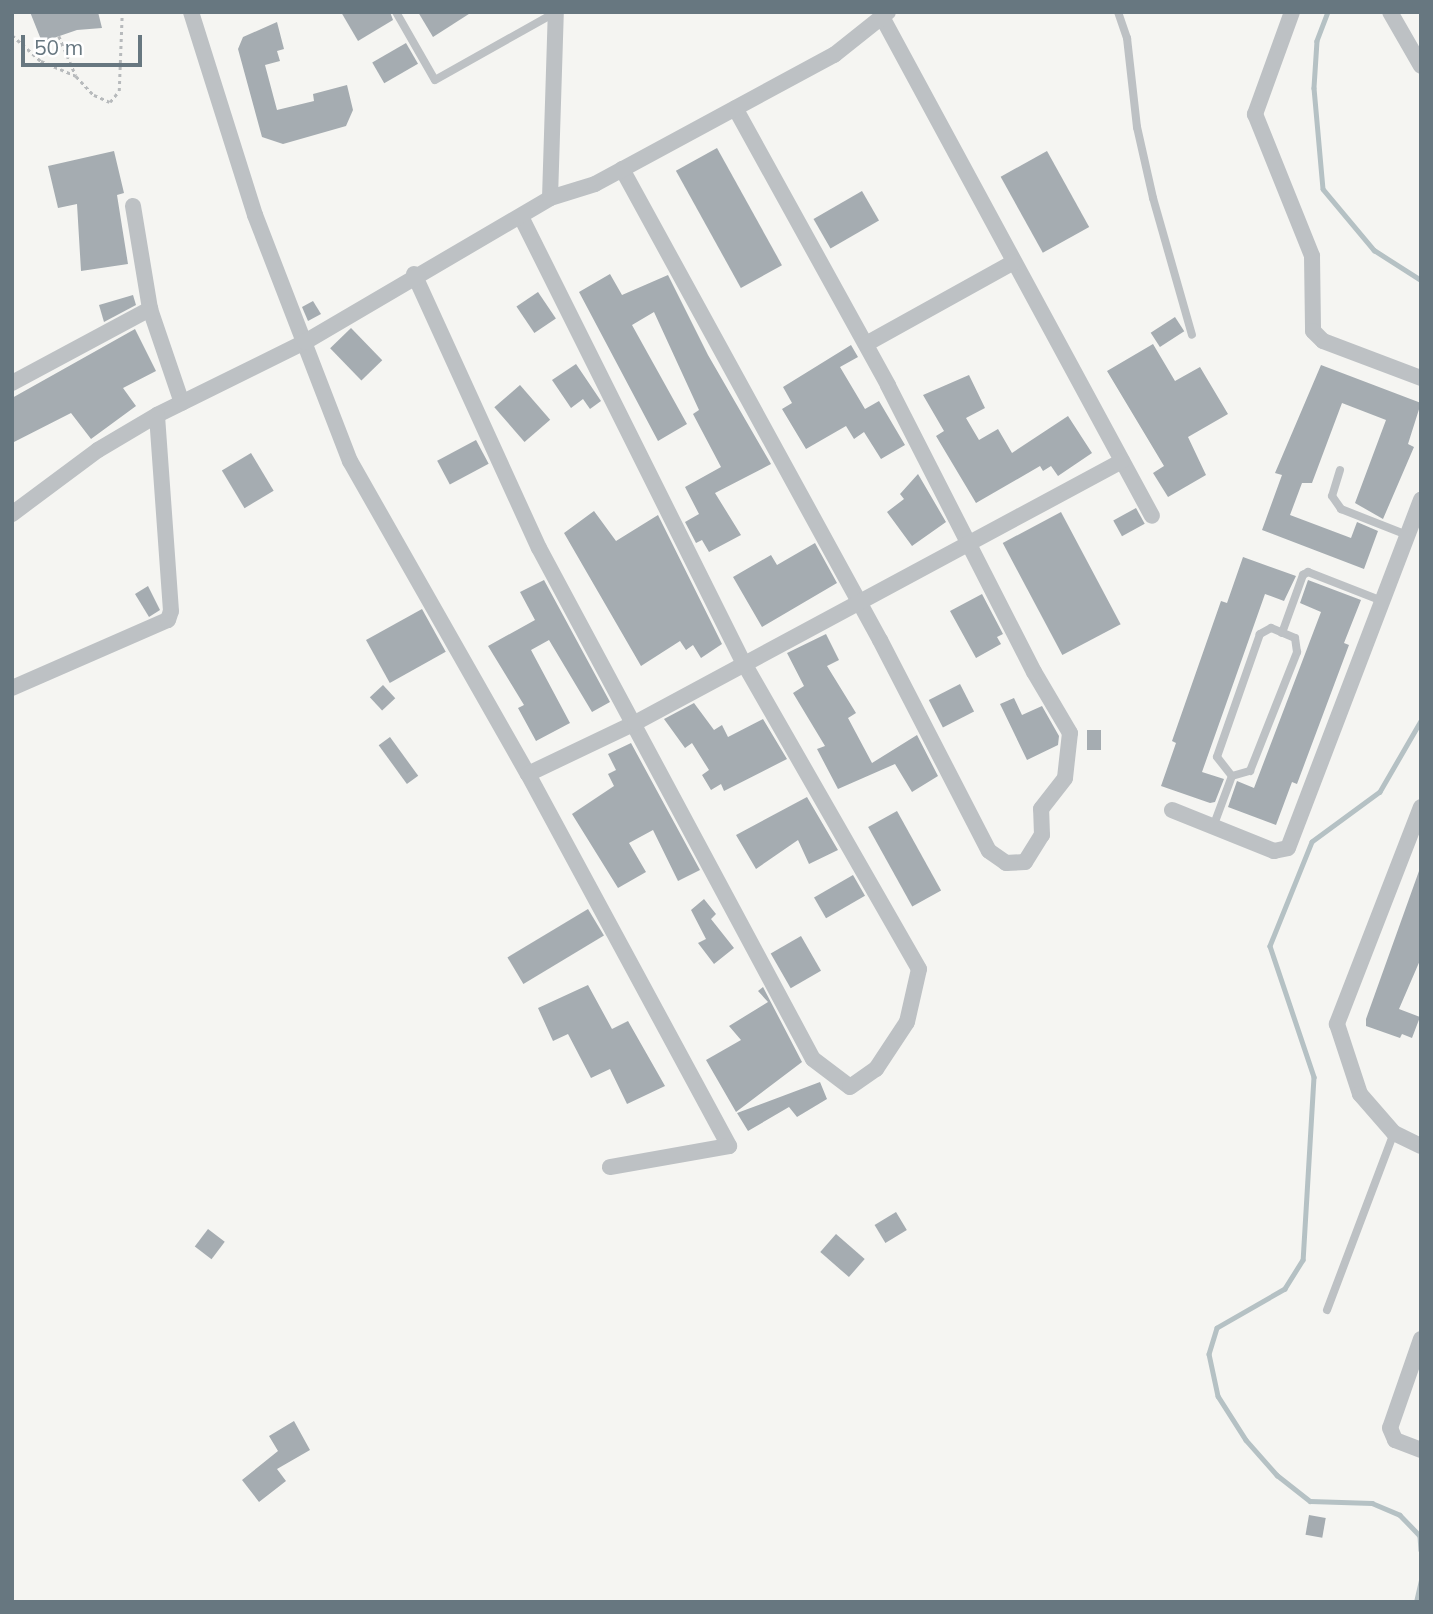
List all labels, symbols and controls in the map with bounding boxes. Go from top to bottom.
scale bar [24,21,145,65]
text: 50 m [34,34,83,60]

